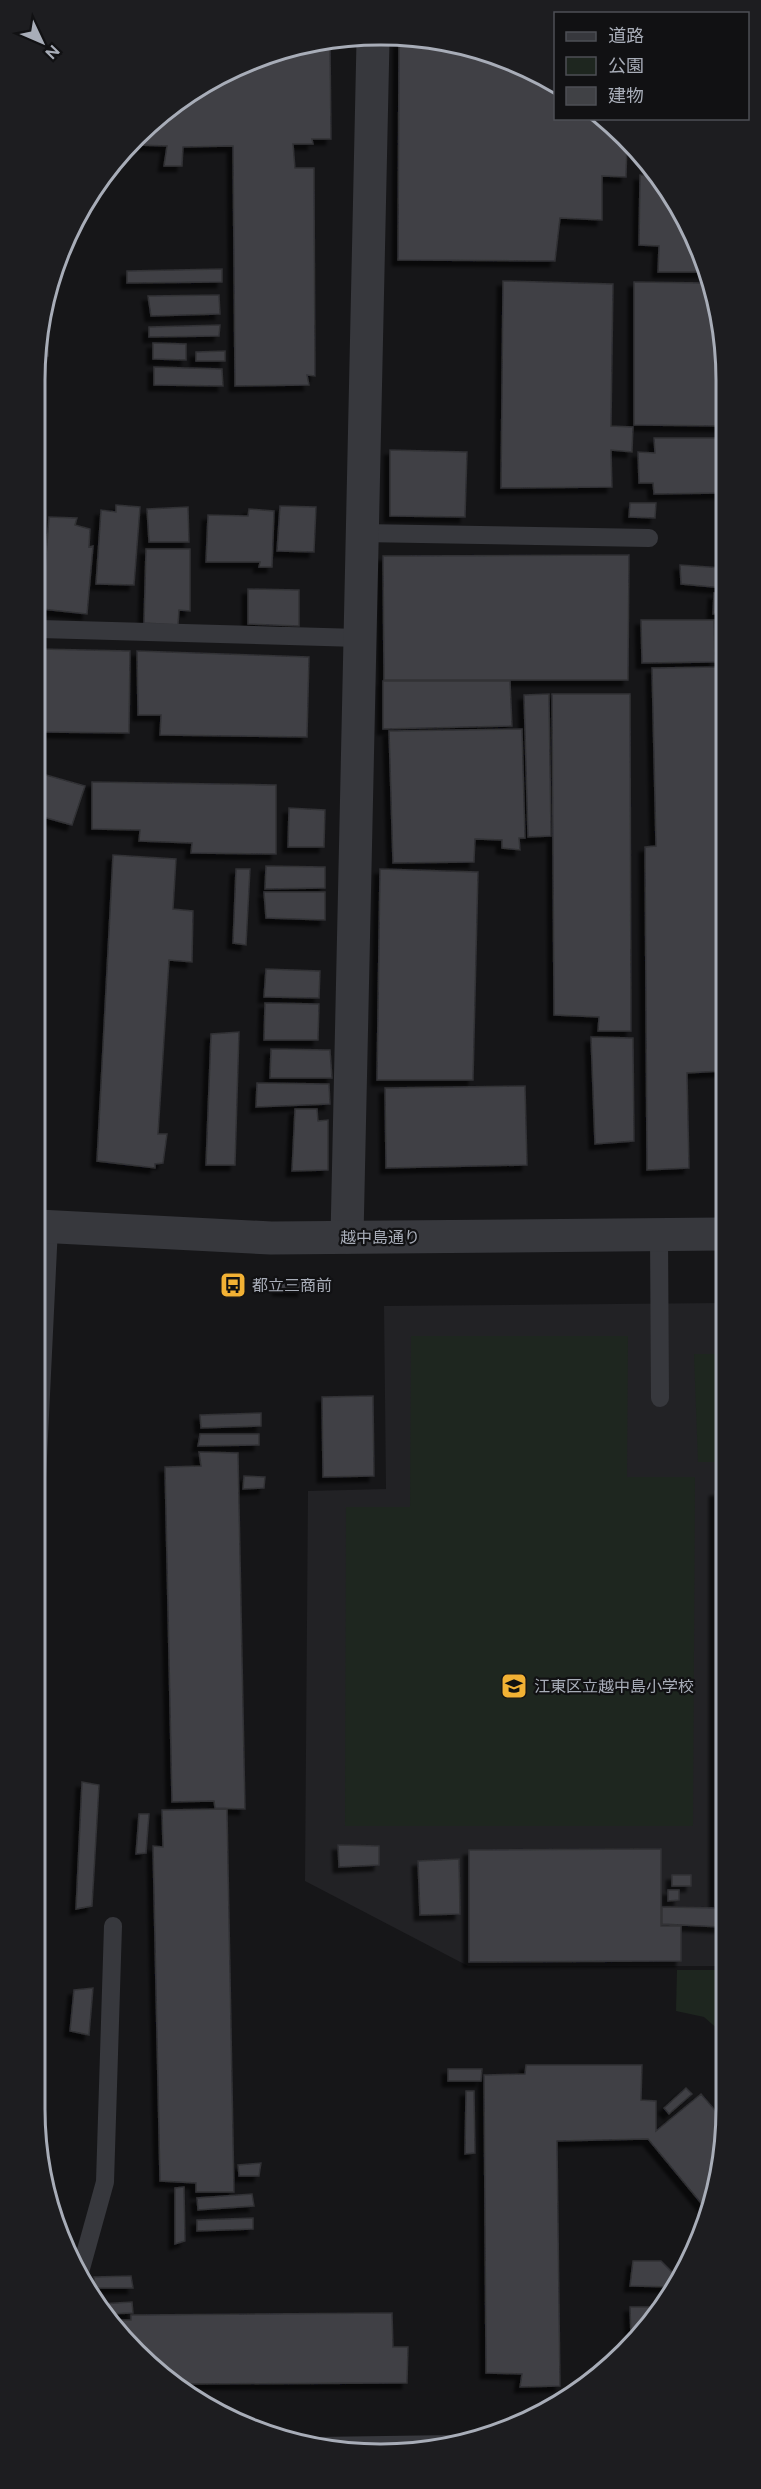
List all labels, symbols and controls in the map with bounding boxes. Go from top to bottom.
north arrow [12,12,72,72]
legend [554,12,749,120]
text: 道路 [608,25,644,47]
text: N [41,41,64,63]
text: 公園 [608,55,644,77]
text: 建物 [608,85,644,107]
street label: 越中島通り [340,1228,420,1247]
bus stop icon: 都立三商前 [218,1270,248,1300]
place label: 都立三商前 [252,1276,332,1295]
school or university icon: 江東区立越中島小学校 [499,1671,529,1701]
place label: 江東区立越中島小学校 [534,1677,694,1696]

